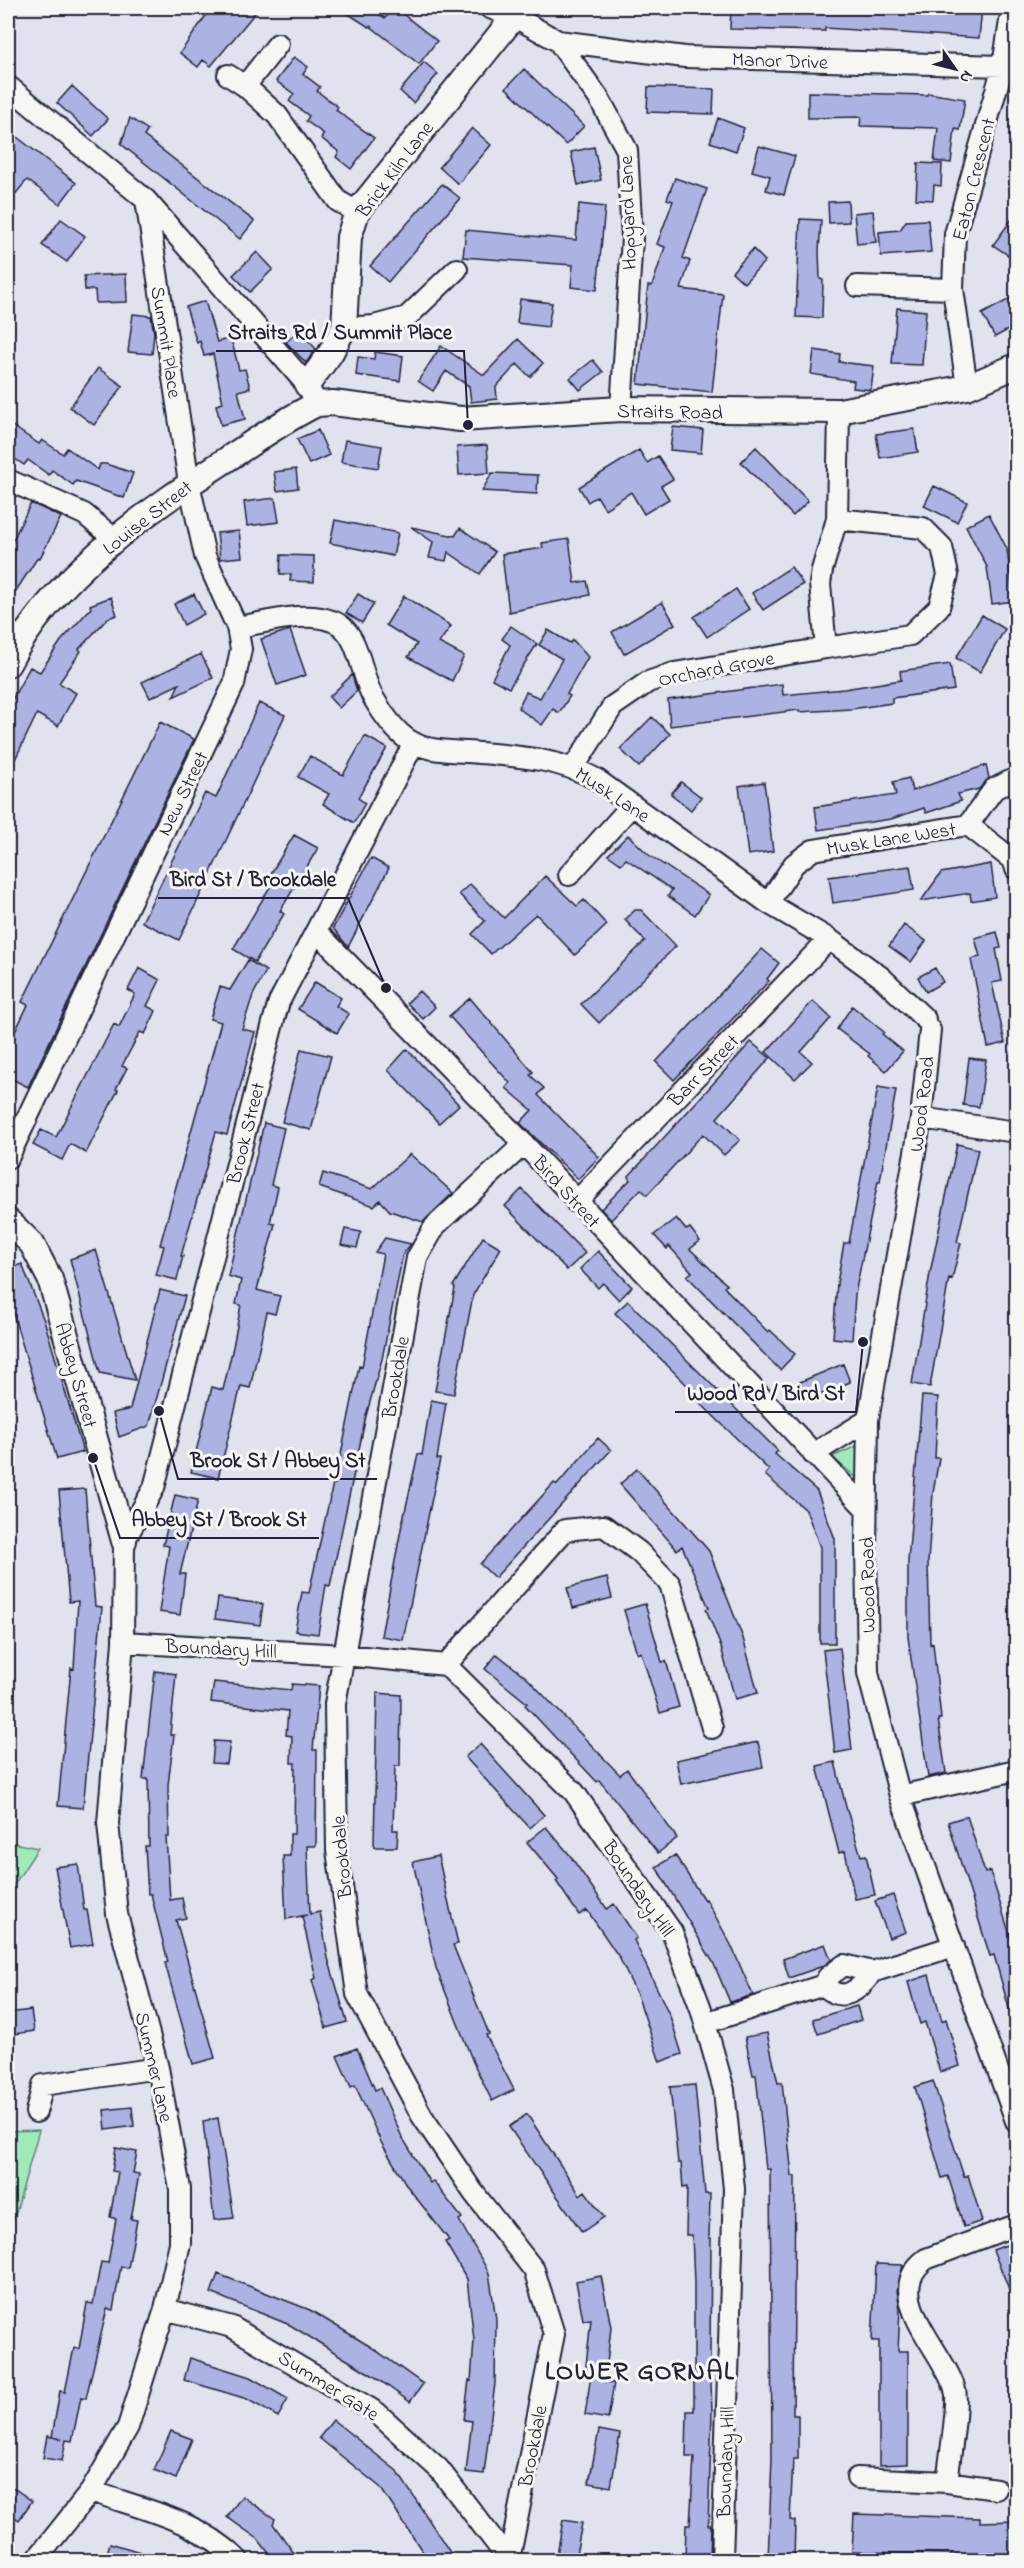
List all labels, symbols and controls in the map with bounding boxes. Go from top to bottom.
north arrow [925,39,985,99]
street label: Manor Drive [731,46,829,79]
text: N [953,65,979,88]
street label: Eaton Crescent [946,115,1005,244]
street label: Brick Kiln Lane [349,116,442,226]
street label: Hopyard Lane [613,155,646,271]
street label: Summit Place [141,284,188,400]
callout: Straits Rd / Summit Place [216,312,464,351]
text: Straits Rd / Summit Place [228,319,453,349]
street label: Straits Road [617,398,723,429]
street label: Louise Street [97,474,200,563]
street label: Orchard Grove [656,645,777,696]
street label: New Street [151,747,217,841]
street label: Musk Lane [568,761,655,831]
street label: Musk Lane West [825,816,959,865]
callout: Bird St / Brookdale [158,859,348,898]
text: Bird St / Brookdale [169,866,337,896]
street label: Barr Street [662,1028,747,1116]
street label: Wood Road [903,1055,944,1154]
street label: Brook Street [221,1079,274,1189]
street label: Bird Street [524,1149,606,1236]
street label: Abbey Street [46,1320,104,1432]
street label: Brookdale [376,1334,419,1422]
callout: Wood Rd / Bird St [675,1373,856,1412]
text: Wood Rd / Bird St [687,1380,846,1410]
callout: Brook St / Abbey St [178,1440,377,1479]
text: Brook St / Abbey St [189,1447,367,1479]
callout: Abbey St / Brook St [120,1499,319,1538]
text: Abbey St / Brook St [131,1506,308,1538]
street label: Wood Road [854,1537,885,1633]
street label: Boundary Hill [163,1633,277,1668]
street label: Brookdale [325,1814,362,1900]
street label: Boundary Hill [593,1834,680,1944]
street label: Summer Lane [126,2010,179,2126]
street label: Summer Gate [271,2344,384,2430]
district label: LOWER GORNAL [545,2354,735,2392]
street label: Brookdale [512,2403,557,2491]
street label: Boundary Hill [711,2406,744,2519]

